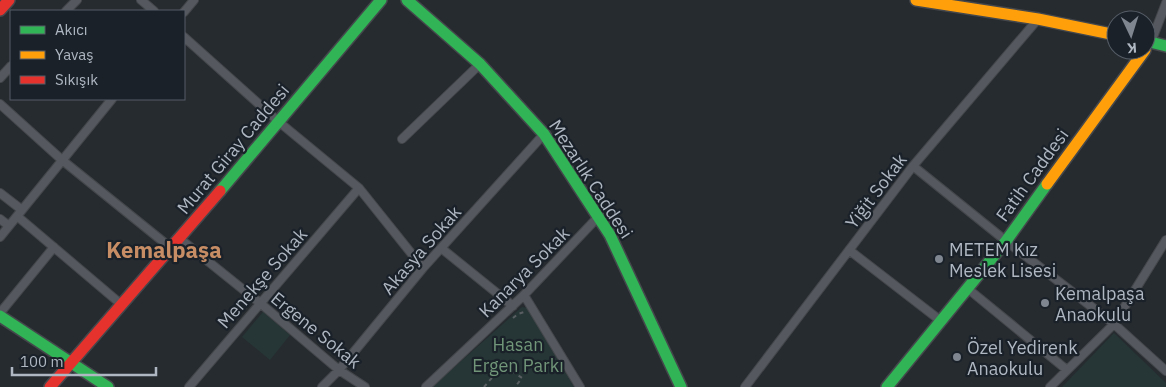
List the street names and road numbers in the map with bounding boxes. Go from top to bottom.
street label: Murat Giray Caddesi [172,79,294,219]
street label: Mezarlık Caddesi [544,115,638,243]
street label: Fatih Caddesi [991,124,1073,226]
street label: Yiğit Sokak [840,148,912,233]
street label: Akasya Sokak [376,200,466,299]
street label: Kanarya Sokak [474,221,575,322]
street label: Menekşe Sokak [212,223,312,333]
street label: Ergene Sokak [266,287,366,374]

